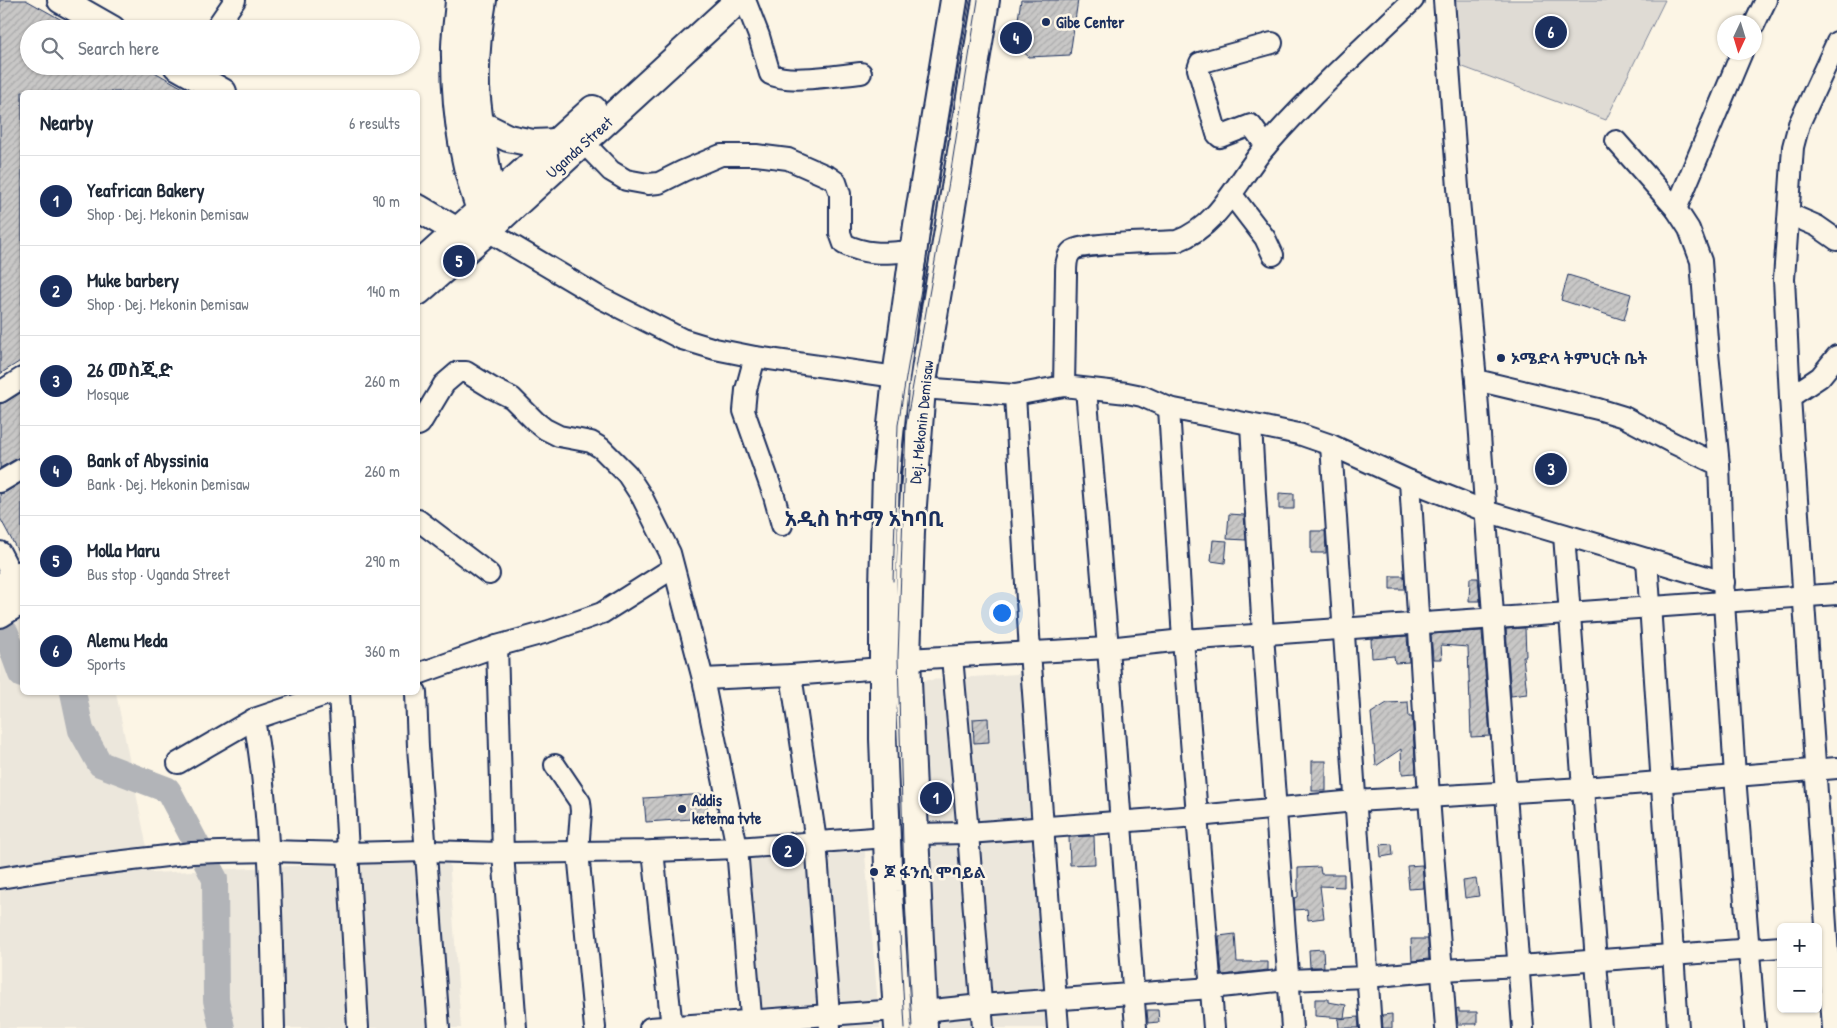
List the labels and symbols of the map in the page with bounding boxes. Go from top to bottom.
place label: Gibe Center [1056,11,1125,33]
pin: 6 [1535,13,1567,51]
north arrow [1717,15,1762,60]
marker: Gibe Center [1040,16,1052,28]
pin: 4 [1000,19,1032,57]
street label: Uganda Street [541,111,618,183]
pin: 5 [443,242,475,280]
place label: ኦሜድላ ትምህርት ቤት [1511,347,1647,369]
marker: ኦሜድላ ትምህርት ቤት [1495,352,1507,364]
street label: Dej. Mekonin Demisaw [904,359,938,485]
pin: 3 [1535,450,1567,488]
district label: አዲስ ከተማ አካባቢ [784,504,944,533]
your location [989,600,1015,626]
pin: 1 [920,779,952,817]
place label: Addis ketema tvte [692,789,762,829]
marker: Addis ketema tvte [676,803,688,815]
pin: 2 [772,832,804,870]
place label: ጆ ፋንሲ ሞባይል [884,861,986,883]
marker: ጆ ፋንሲ ሞባይል [868,866,880,878]

